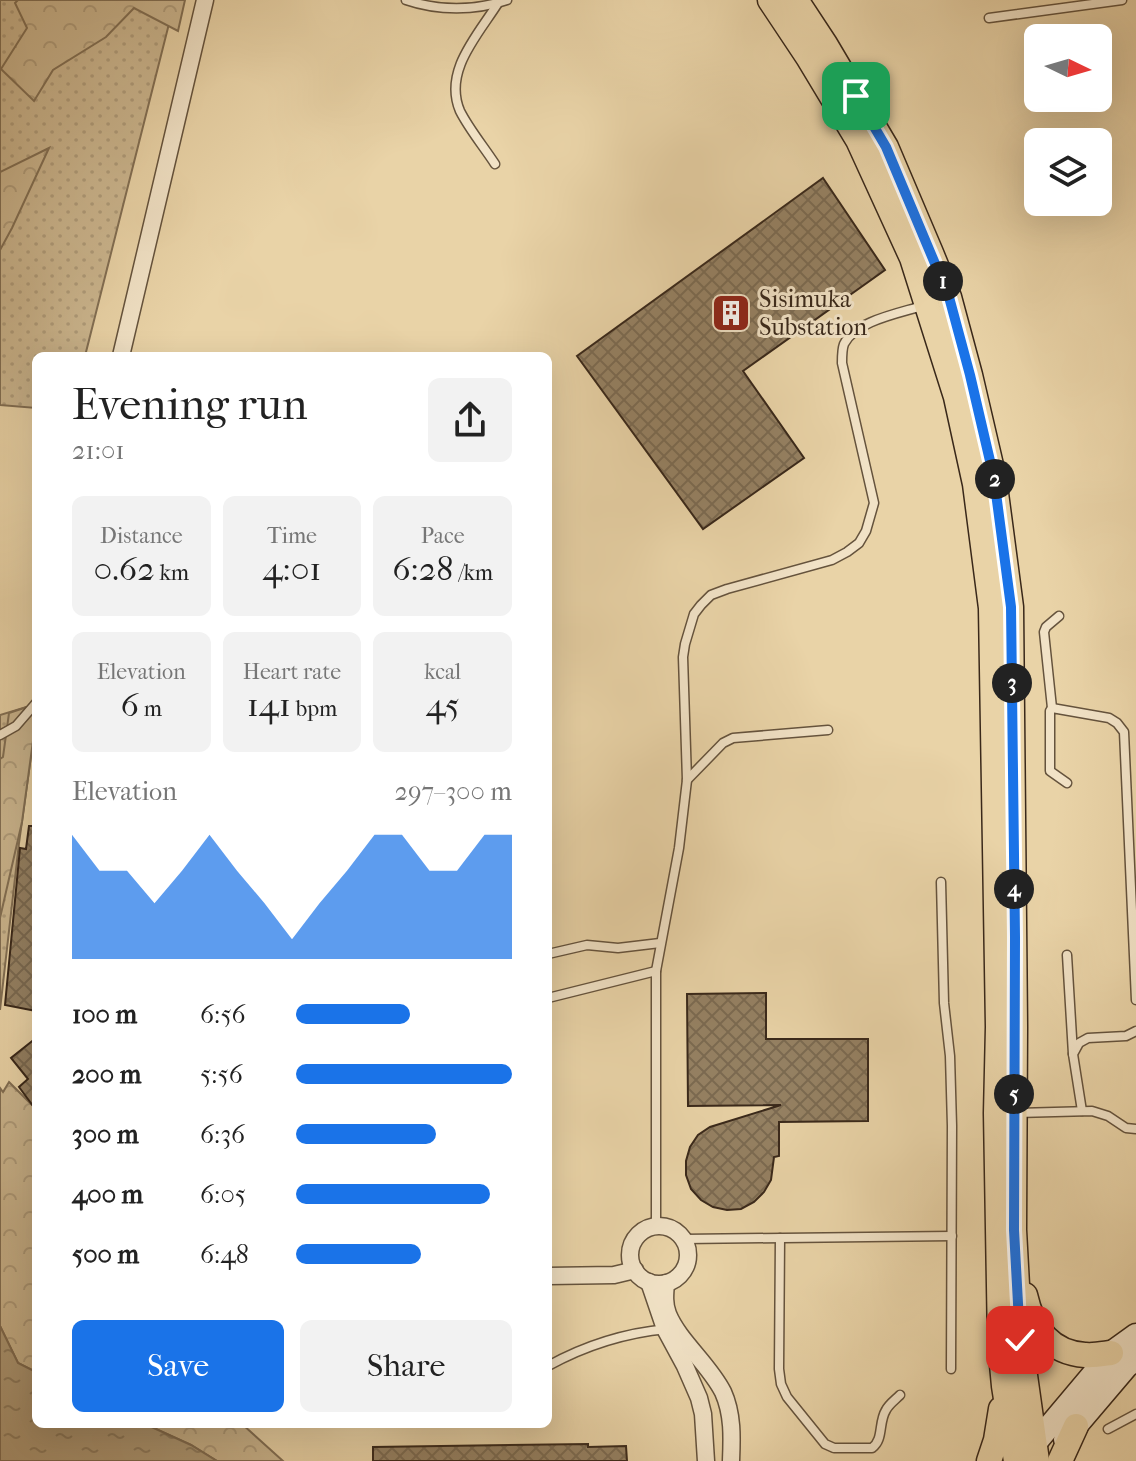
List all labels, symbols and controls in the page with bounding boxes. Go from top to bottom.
north arrow [1024,24,1112,112]
map controls [1024,24,1112,216]
pin [822,62,890,130]
icon: arrive [834,74,878,118]
button: layers [1024,128,1112,216]
pin: 1 [923,261,963,301]
text: 1 [939,268,947,294]
place label: Sisimuka Substation [759,285,867,341]
building icon: Sisimuka Substation [710,292,752,334]
button: share [428,378,512,462]
text: Evening run [72,379,307,430]
text: 21:01 [72,435,124,466]
pin: 2 [975,459,1015,499]
text: 2 [989,466,1001,492]
text: Distance [100,523,183,549]
text: Time [267,523,317,549]
text: Pace [421,523,465,549]
text: 0.62 [94,549,155,589]
text: 4:01 [262,549,322,589]
text: 6:28 [392,549,453,589]
text: km [155,560,189,586]
text: /km [453,560,493,586]
text: Elevation [97,659,186,685]
text: Heart rate [243,659,341,685]
text: kcal [424,659,461,685]
pin: 3 [992,663,1032,703]
text: 3 [1007,670,1017,696]
text: 6 [121,685,139,725]
text: 141 [247,685,291,725]
text: 45 [426,685,460,725]
text: m [139,696,162,722]
text: bpm [291,696,337,722]
text: Elevation [72,776,177,807]
text: 297–300 m [395,776,512,807]
pin: 4 [994,869,1034,909]
text: 4 [1008,876,1021,902]
text: 100 m [72,999,137,1030]
text: 6:56 [200,999,246,1030]
text: 200 m [72,1059,141,1090]
text: 5:56 [200,1059,243,1090]
pin: 5 [994,1074,1034,1114]
text: 5 [1009,1081,1019,1107]
text: 300 m [72,1119,139,1150]
text: 6:36 [200,1119,245,1150]
text: 400 m [72,1179,143,1210]
text: 6:05 [200,1179,246,1210]
text: 500 m [72,1239,139,1270]
text: 6:48 [200,1239,249,1270]
pin [986,1306,1054,1374]
icon: check [998,1318,1042,1362]
button: Save [72,1320,284,1412]
button: Share [300,1320,512,1412]

